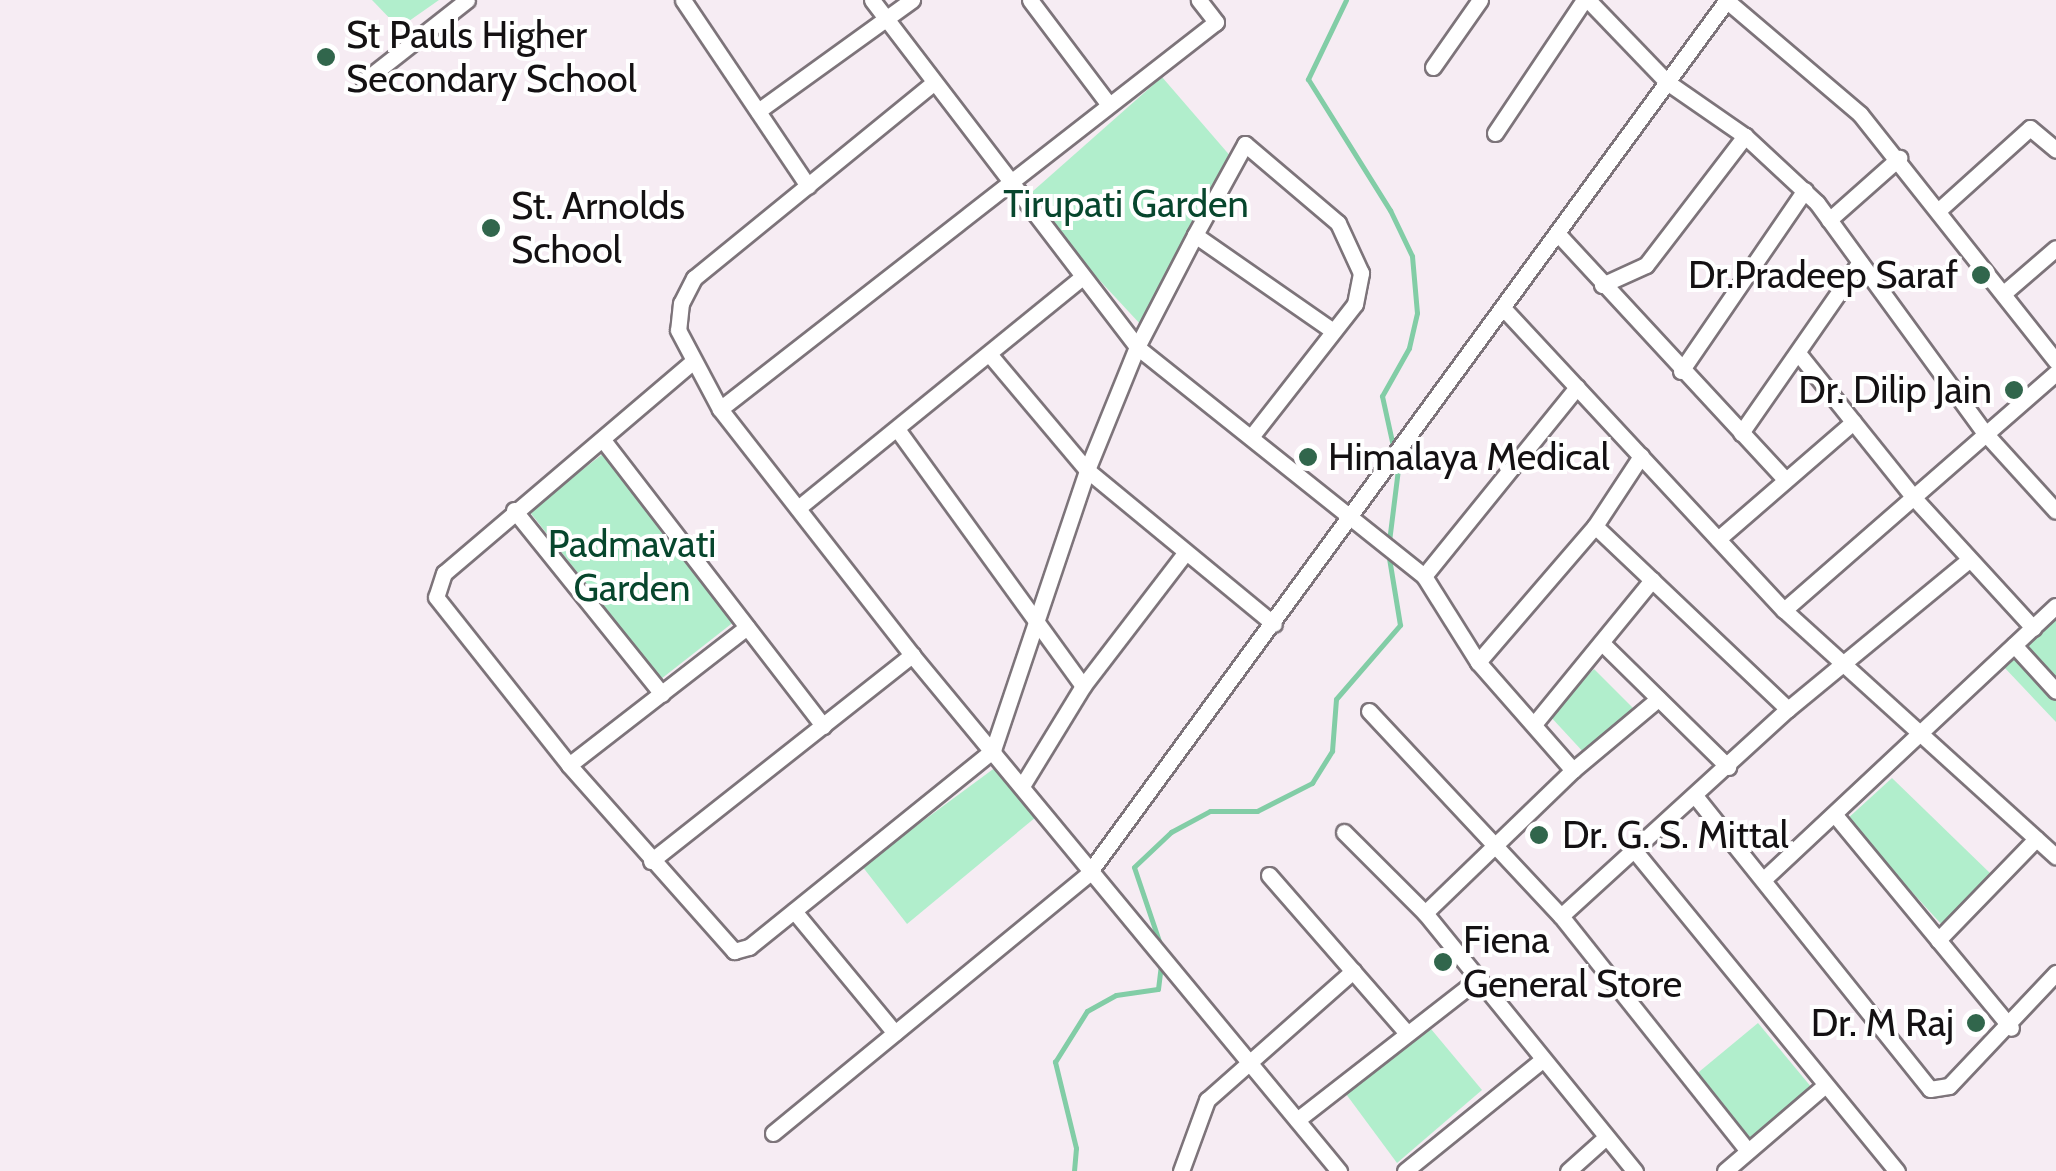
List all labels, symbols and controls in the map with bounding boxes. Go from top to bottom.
place label: St Pauls Higher Secondary School [346,12,637,101]
marker: St Pauls Higher Secondary School [315,46,337,68]
park label: Tirupati Garden [1003,181,1249,227]
place label: St. Arnolds School [511,183,685,272]
marker: St. Arnolds School [480,217,502,239]
place label: Dr.Pradeep Saraf [1688,252,1958,298]
marker: Dr.Pradeep Saraf [1968,262,1994,288]
place label: Dr. Dilip Jain [1798,367,1992,413]
marker: Dr. Dilip Jain [2001,377,2027,403]
place label: Himalaya Medical [1328,434,1610,480]
marker: Himalaya Medical [1297,446,1319,468]
park label: Padmavati Garden [548,521,716,610]
place label: Dr. G. S. Mittal [1562,812,1789,858]
marker: Dr. G. S. Mittal [1526,822,1552,848]
place label: Fiena General Store [1463,917,1682,1006]
marker: Fiena General Store [1432,951,1454,973]
place label: Dr. M Raj [1811,1000,1954,1046]
marker: Dr. M Raj [1963,1010,1989,1036]

